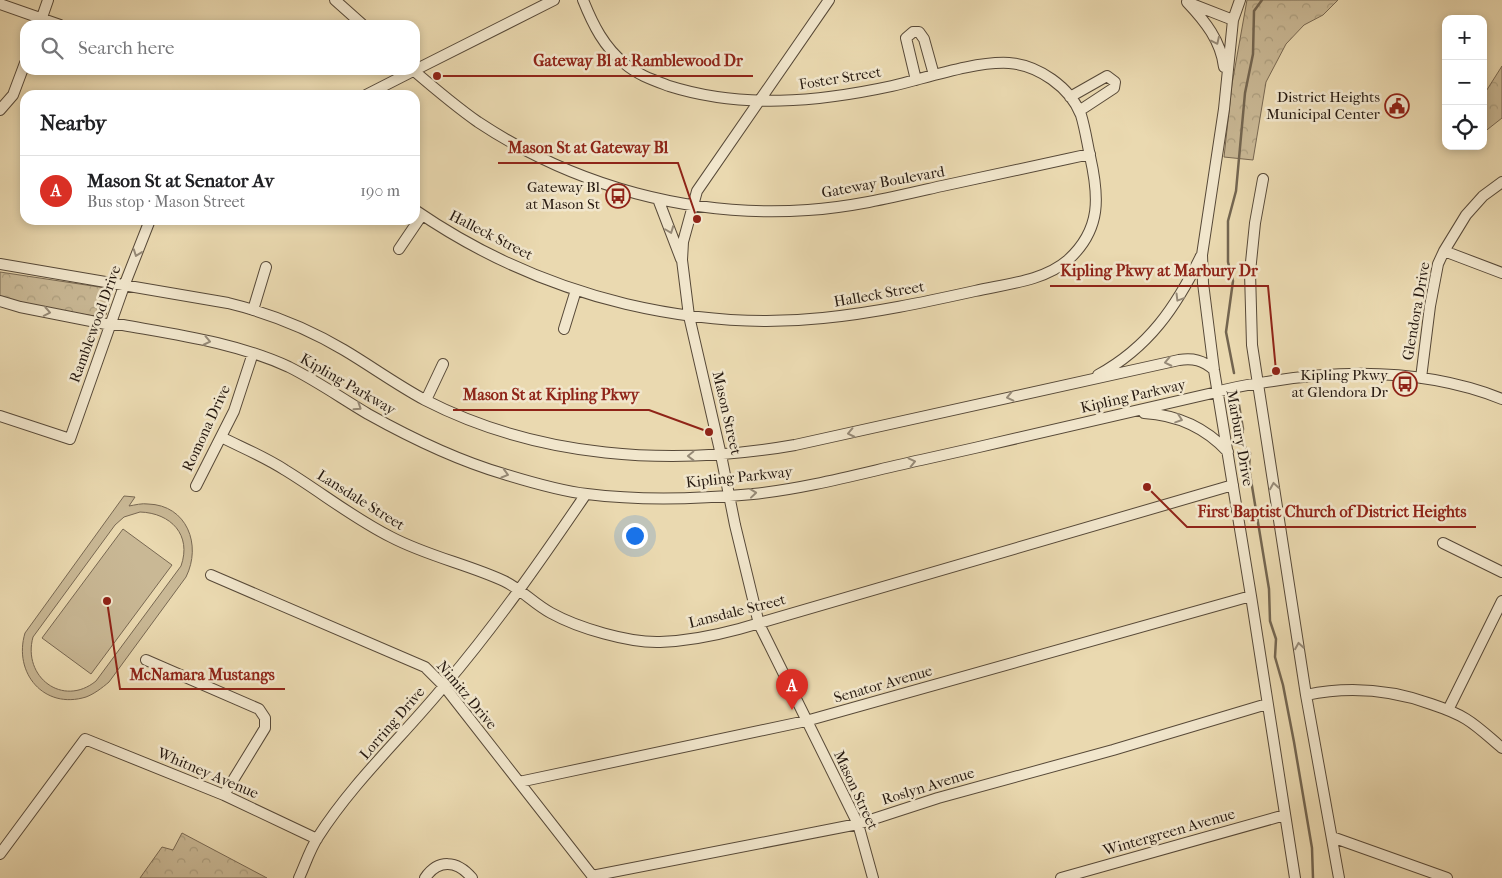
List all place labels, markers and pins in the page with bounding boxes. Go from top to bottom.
callout: Gateway Bl at Ramblewood Dr [523,45,753,76]
place label: District Heights Municipal Center [1266,88,1381,123]
public building icon: District Heights Municipal Center [1384,93,1410,119]
callout: Mason St at Gateway Bl [498,132,678,163]
place label: Gateway Bl at Mason St [526,178,601,213]
bus stop icon: Gateway Bl at Mason St [605,183,631,209]
callout: Kipling Pkwy at Marbury Dr [1050,255,1268,286]
place label: Kipling Pkwy at Glendora Dr [1292,366,1389,401]
bus stop icon: Kipling Pkwy at Glendora Dr [1392,371,1418,397]
callout: Mason St at Kipling Pkwy [453,379,649,410]
callout: First Baptist Church of District Heights [1187,496,1476,527]
callout: McNamara Mustangs [120,658,285,689]
pin: A [776,669,808,710]

